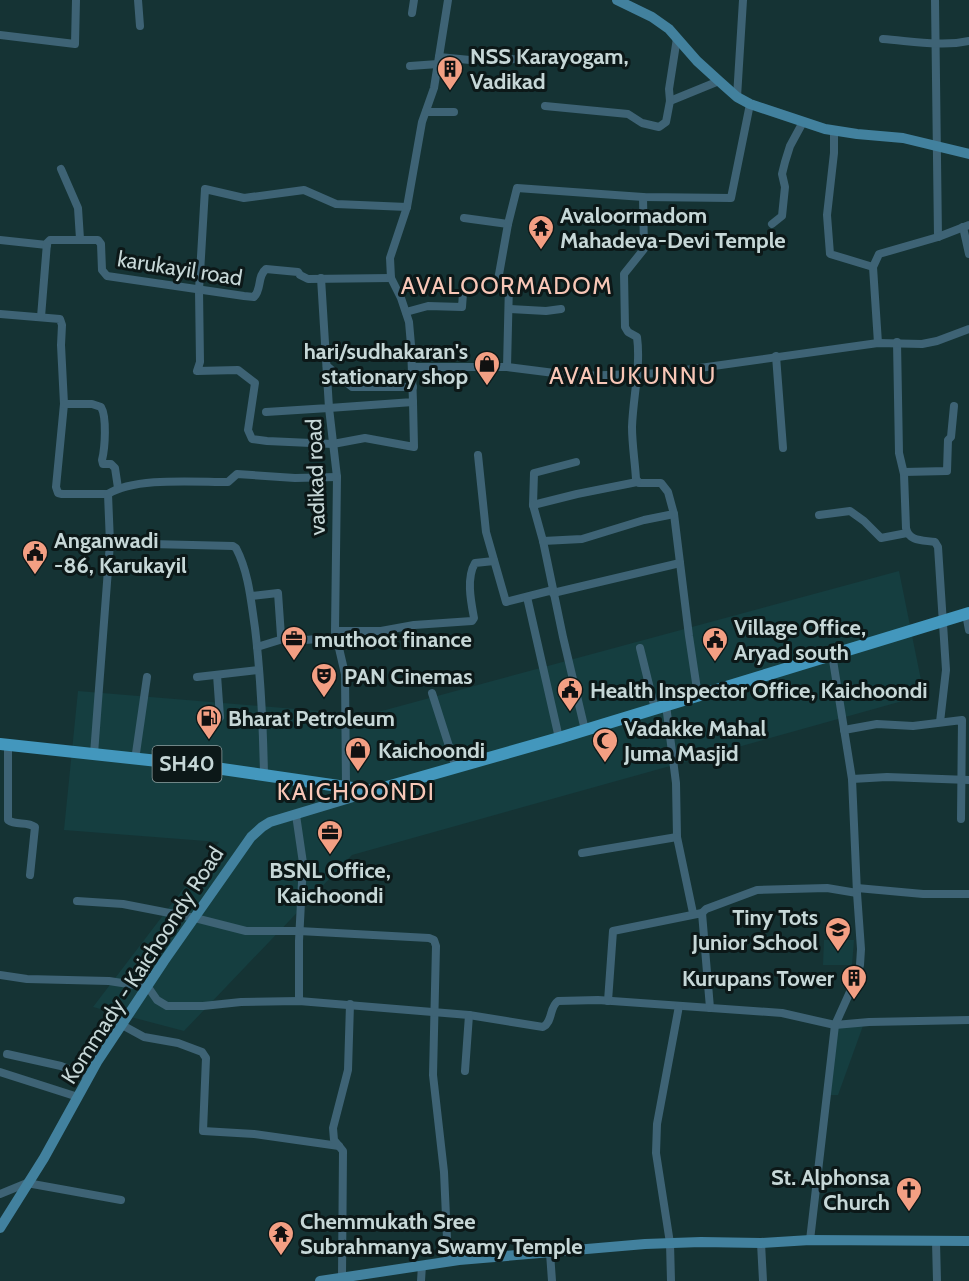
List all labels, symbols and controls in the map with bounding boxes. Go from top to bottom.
place label: NSS Karayogam, Vadikad [470,43,629,95]
building icon: NSS Karayogam, Vadikad [435,54,465,92]
place label: Avaloormadom Mahadeva-Devi Temple [560,202,786,254]
temple icon: Avaloormadom Mahadeva-Devi Temple [526,213,556,251]
street label: karukayil road [116,245,244,292]
district label: AVALOORMADOM [401,271,613,300]
place label: hari/sudhakaran's stationary shop [304,338,468,390]
shop icon: hari/sudhakaran's stationary shop [472,349,502,387]
district label: AVALUKUNNU [549,361,717,390]
street label: vadikad road [300,418,331,536]
place label: Anganwadi -86, Karukayil [54,527,187,579]
public building icon: Anganwadi -86, Karukayil [20,538,50,576]
place label: Village Office, Aryad south [734,614,866,666]
office icon: muthoot finance [279,624,309,662]
public building icon: Village Office, Aryad south [700,625,730,663]
place label: muthoot finance [314,626,472,653]
theatre icon: PAN Cinemas [309,661,339,699]
place label: PAN Cinemas [344,663,473,690]
public building icon: Health Inspector Office, Kaichoondi [555,675,585,713]
place label: Health Inspector Office, Kaichoondi [590,677,928,704]
fuel station icon: Bharat Petroleum [194,703,224,741]
place label: Bharat Petroleum [228,705,395,732]
place label: Vadakke Mahal Juma Masjid [623,715,767,767]
mosque icon: Vadakke Mahal Juma Masjid [590,726,620,764]
shop icon: Kaichoondi [343,735,373,773]
place label: Kaichoondi [378,737,485,764]
road number: SH40 [152,746,222,782]
district label: KAICHOONDI [277,777,435,806]
office icon: BSNL Office, Kaichoondi [315,818,345,856]
street label: Kommady - Kaichoondy Road [56,842,229,1089]
place label: BSNL Office, Kaichoondi [269,857,391,909]
place label: Tiny Tots Junior School [691,904,818,956]
school or university icon: Tiny Tots Junior School [823,915,853,953]
building icon: Kurupans Tower [839,963,869,1001]
place label: Kurupans Tower [682,965,835,992]
place label: St. Alphonsa Church [771,1164,890,1216]
church icon: St. Alphonsa Church [894,1175,924,1213]
place label: Chemmukath Sree Subrahmanya Swamy Temple [300,1208,583,1260]
temple icon: Chemmukath Sree Subrahmanya Swamy Temple [266,1219,296,1257]

